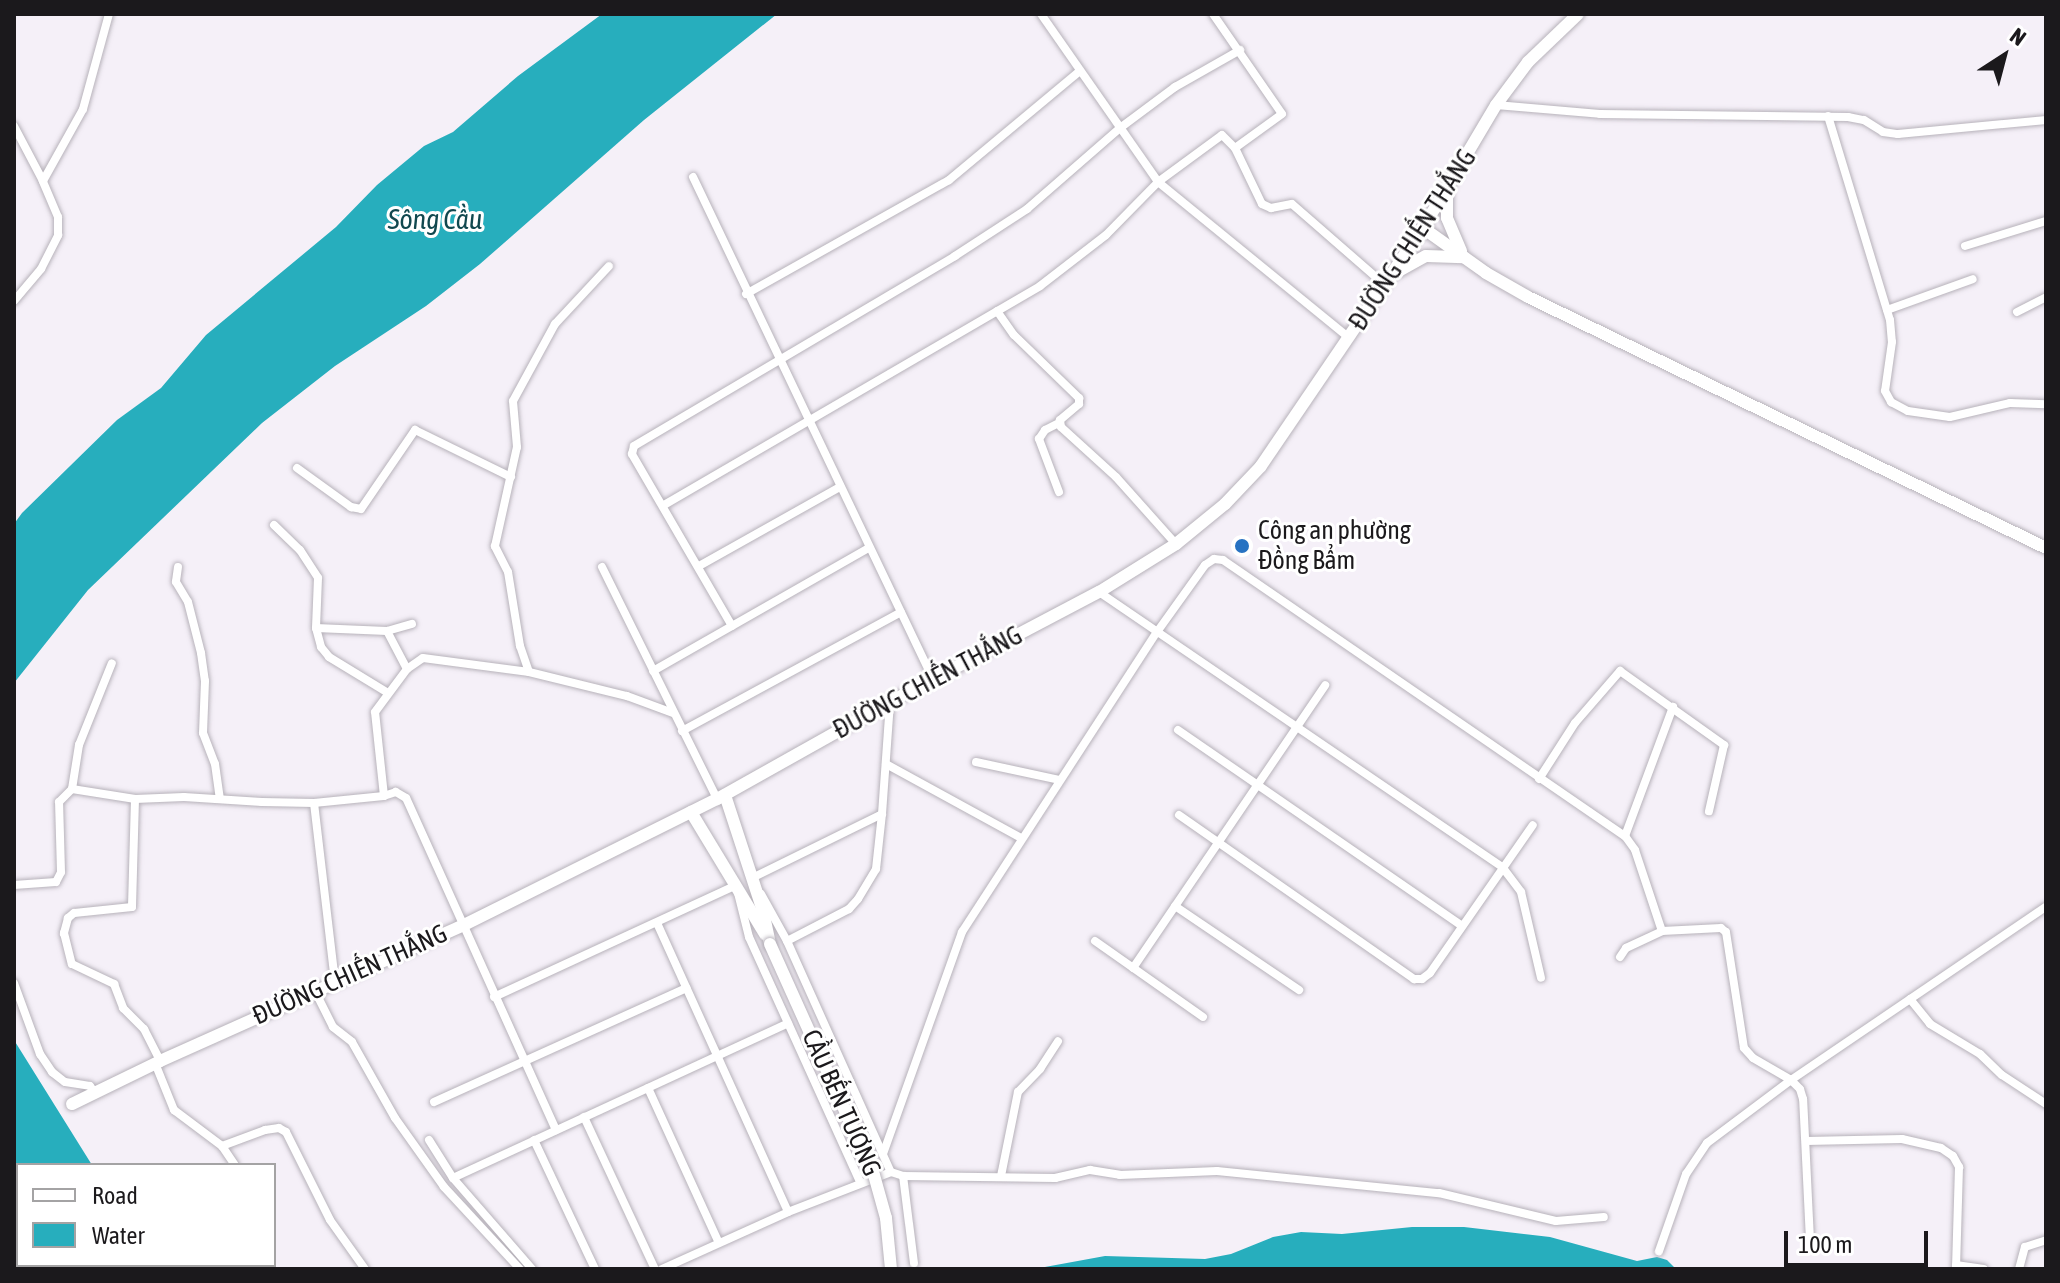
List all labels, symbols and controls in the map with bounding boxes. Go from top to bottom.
north arrow [1964,16,2044,96]
text: N [2005,22,2031,51]
street label: ĐƯỜNG CHIẾN THẮNG [1343,144,1483,336]
water label: Sông Cầu [388,202,482,236]
place label: Công an phường Đồng Bẩm [1258,515,1411,576]
marker: Công an phường Đồng Bẩm [1233,537,1251,555]
street label: ĐƯỜNG CHIẾN THẮNG [828,620,1028,746]
street label: ĐƯỜNG CHIẾN THẮNG [248,918,452,1032]
street label: CẦU BẾN TƯỢNG [795,1025,887,1181]
legend [16,1163,276,1267]
text: Road [92,1182,138,1209]
scale bar [1788,1215,1932,1265]
text: Water [92,1222,145,1249]
text: 100 m [1798,1231,1852,1258]

